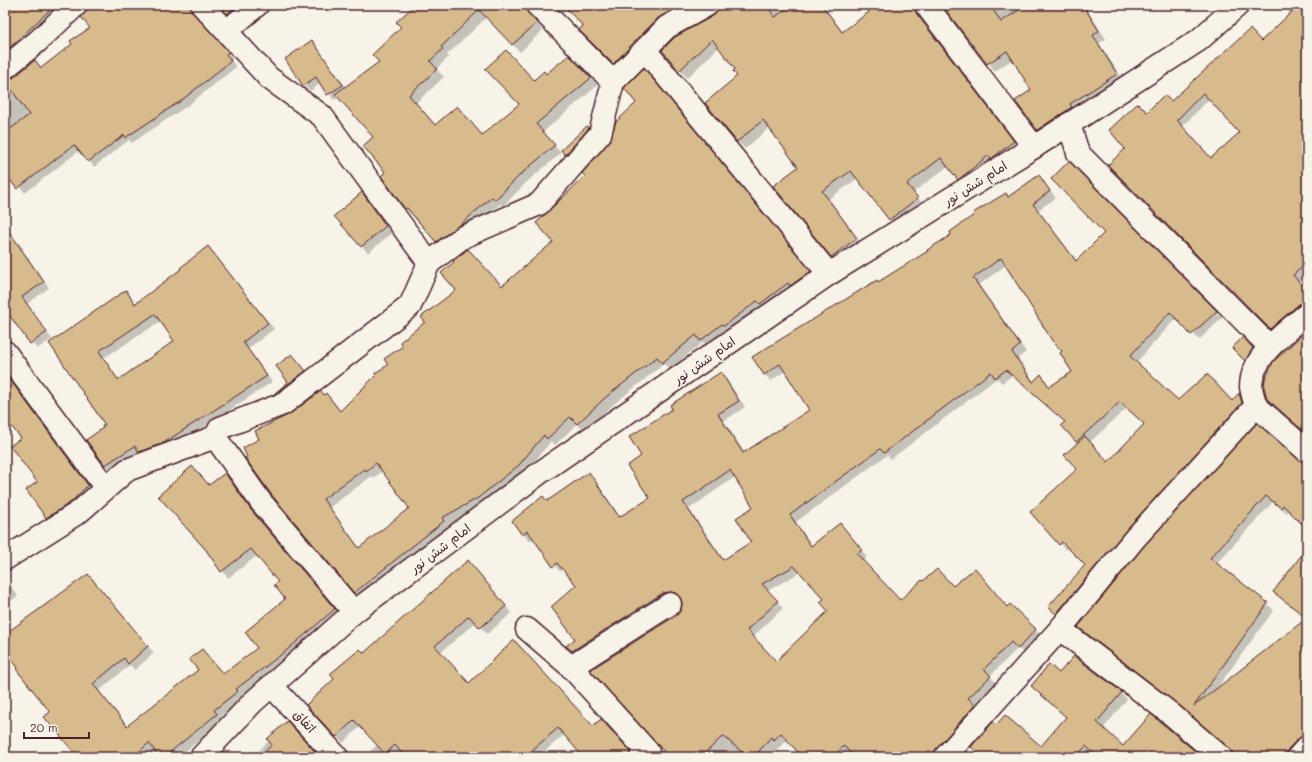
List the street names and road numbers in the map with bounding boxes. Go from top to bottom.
street label: امام شش نور [939,156,1011,212]
street label: امام شش نور [668,332,740,390]
street label: امام شش نور [405,519,475,579]
street label: اتفاق [291,705,320,736]

